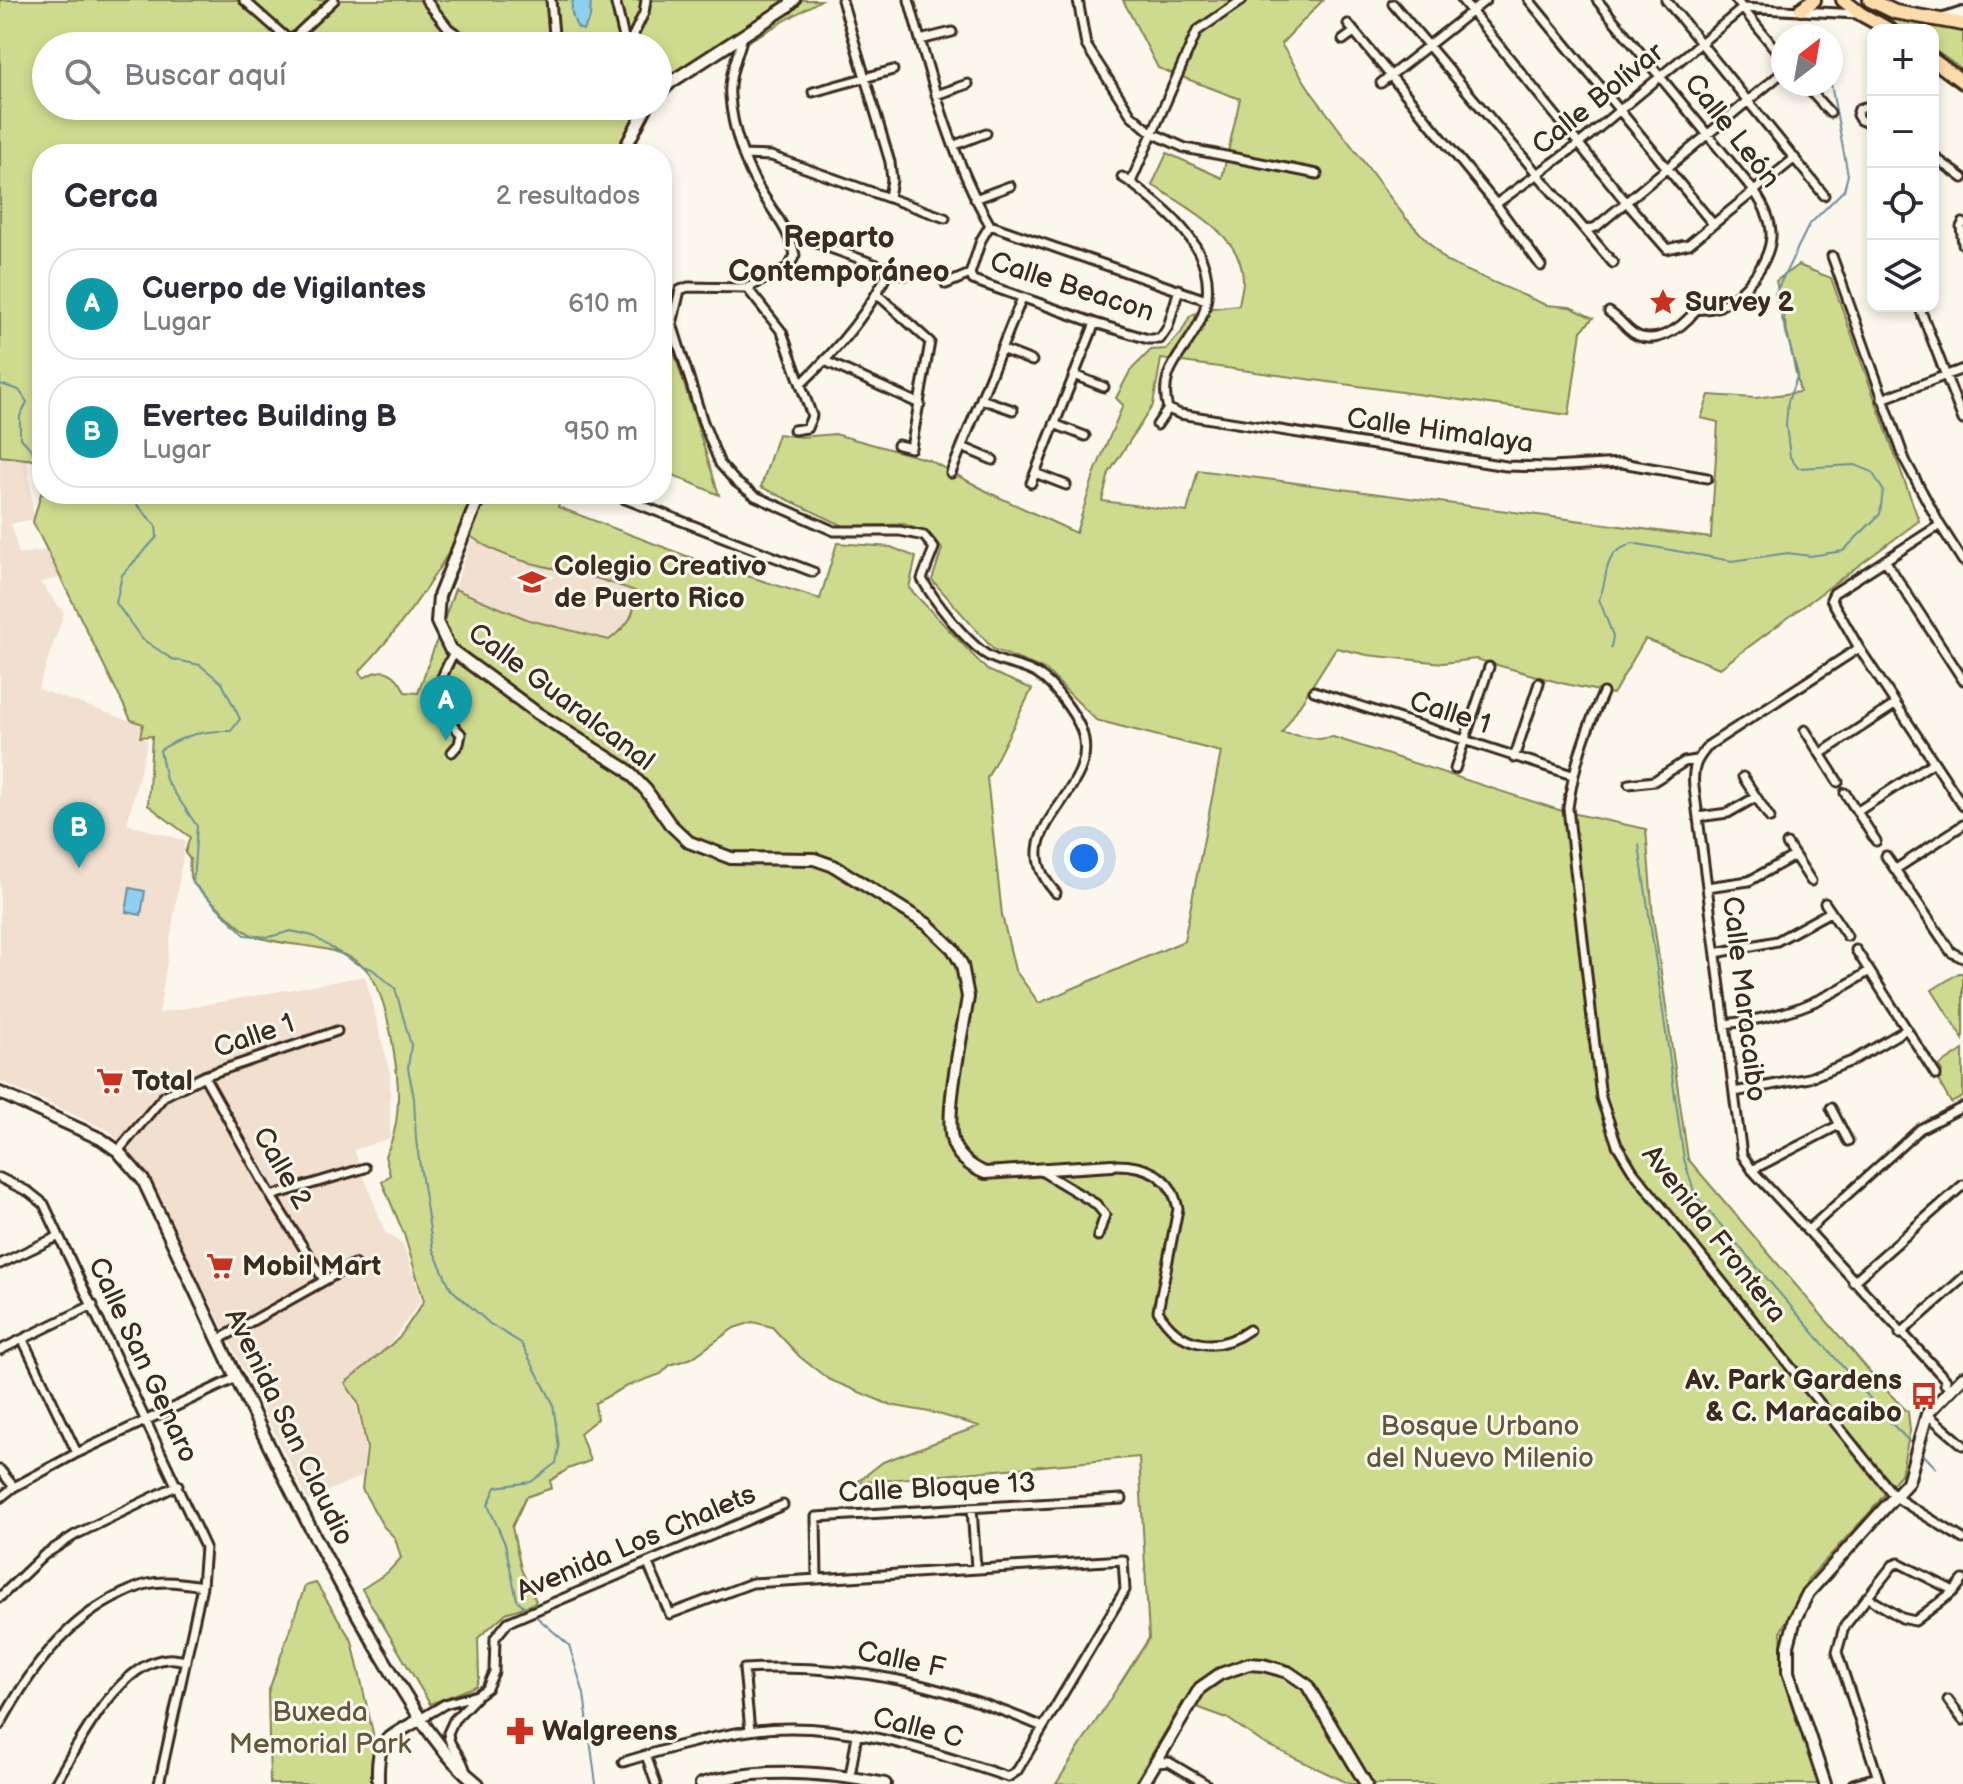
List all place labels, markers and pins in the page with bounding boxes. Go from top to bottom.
place label: Survey 2 [1685,286,1794,319]
place icon: Survey 2 [1648,287,1678,317]
place label: Colegio Creativo de Puerto Rico [554,550,767,615]
school or university icon: Colegio Creativo de Puerto Rico [517,567,547,597]
pin: A [420,675,472,741]
pin: B [53,802,105,868]
place label: Total [132,1065,193,1098]
supermarket icon: Total [95,1066,125,1096]
place label: Mobil Mart [242,1250,381,1283]
supermarket icon: Mobil Mart [205,1251,235,1281]
place label: Av. Park Gardens & C. Maracaibo [1684,1364,1902,1429]
bus stop icon: Av. Park Gardens & C. Maracaibo [1909,1381,1939,1411]
place label: Walgreens [542,1715,678,1748]
pharmacy icon: Walgreens [505,1716,535,1746]

